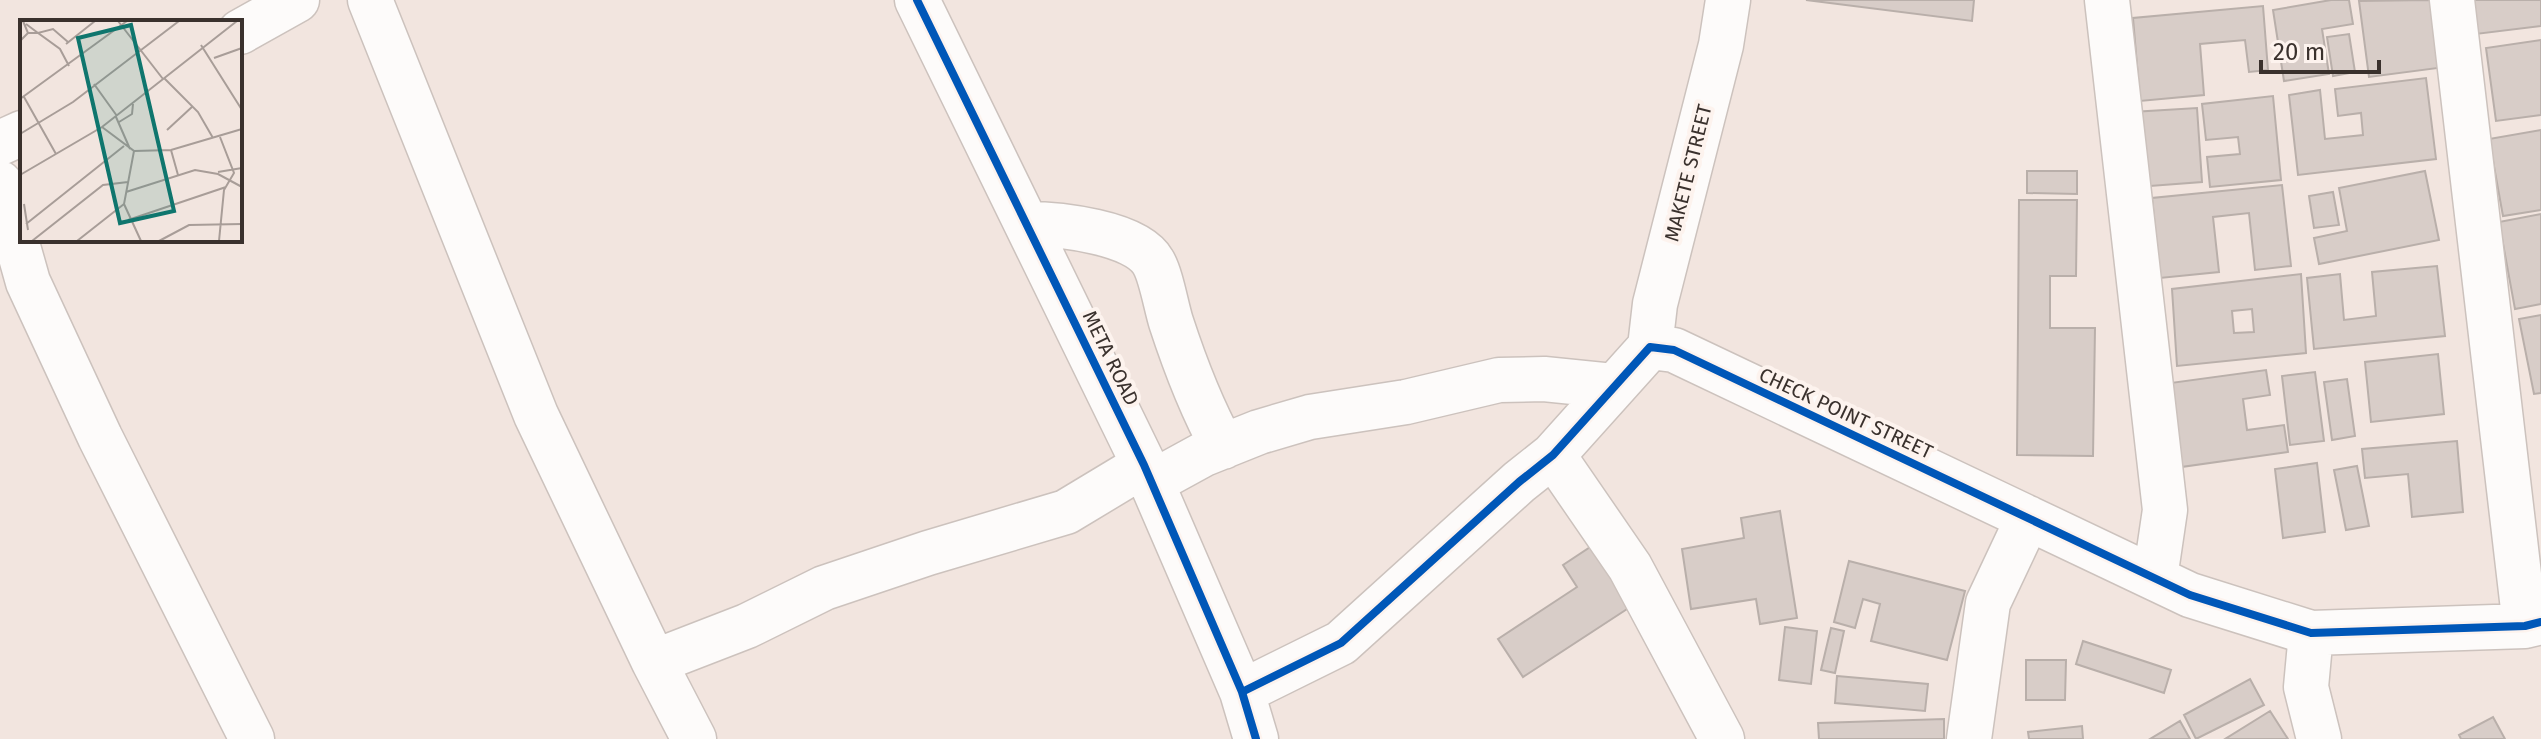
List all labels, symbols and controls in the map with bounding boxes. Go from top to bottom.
inset map [20,20,242,242]
scale bar [2261,24,2379,74]
text: 20 m [2273,38,2325,66]
street label: MAKETE STREET [1659,101,1717,244]
street label: META ROAD [1078,307,1144,409]
street label: CHECK POINT STREET [1755,362,1937,464]

